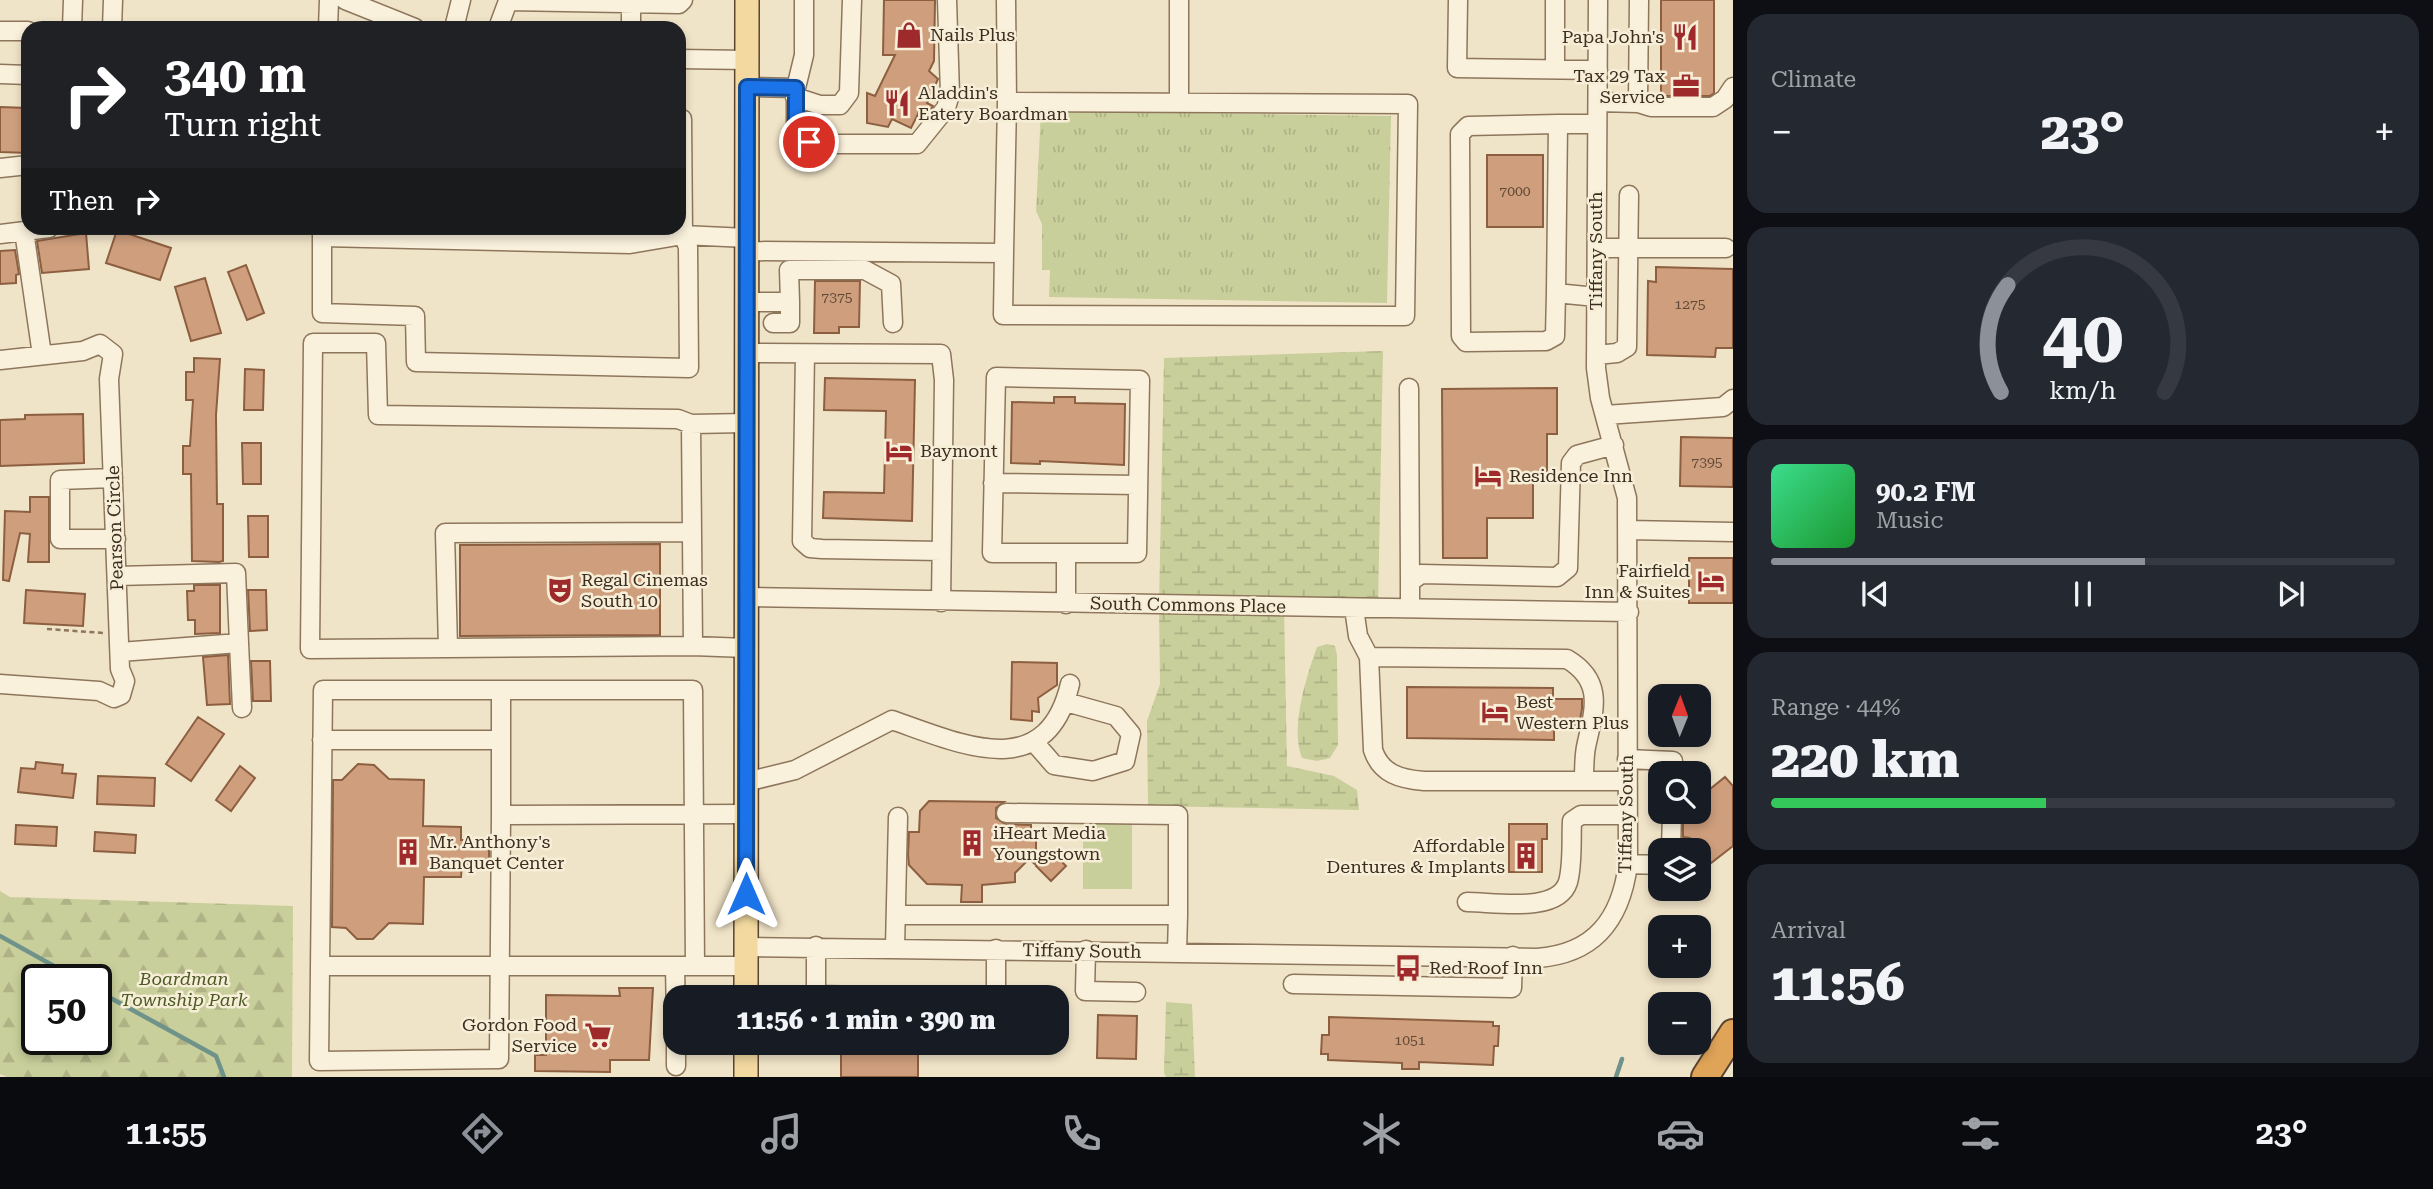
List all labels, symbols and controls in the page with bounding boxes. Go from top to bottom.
shop icon: Nails Plus [894,20,924,50]
restaurant icon: Papa John's [1670,22,1700,52]
place label: Nails Plus [930,24,1015,45]
place label: Papa John's [1562,26,1664,47]
text: 340 m [164,47,306,104]
icon: right [49,49,140,140]
place label: Tax 29 Tax Service [1573,65,1666,107]
text: Climate [1771,66,1856,93]
office icon: Tax 29 Tax Service [1671,71,1701,101]
place label: Aladdin's Eatery Boardman [918,82,1068,124]
restaurant icon: Aladdin's Eatery Boardman [882,88,912,118]
text: 23° [2041,101,2125,162]
text: Turn right [164,106,321,144]
text: − [1771,110,1792,154]
text: + [2374,110,2395,154]
pin [779,112,839,172]
icon: arrive [790,123,828,161]
icon: right [128,182,166,220]
house number: 7000 [1499,183,1531,199]
text: Then [49,186,114,216]
street label: Tiffany South [1585,191,1606,311]
house number: 7375 [821,289,853,305]
text: 40 [2042,295,2124,380]
house number: 1275 [1674,296,1706,312]
text: km/h [2050,376,2116,405]
hotel icon: Baymont [884,436,914,466]
place label: Baymont [920,440,998,461]
house number: 7395 [1691,454,1723,470]
hotel icon: Residence Inn [1473,461,1503,491]
street label: Pearson Circle [102,465,127,591]
place label: Residence Inn [1509,465,1633,486]
text: 90.2 FM [1876,477,1976,507]
text: Music [1876,507,1943,534]
place label: Fairfield Inn & Suites [1584,560,1690,602]
hotel icon: Fairfield Inn & Suites [1696,566,1726,596]
place label: Regal Cinemas South 10 [581,569,708,611]
theatre icon: Regal Cinemas South 10 [545,575,575,605]
icon: previous [1856,575,1894,613]
icon: pause [2064,575,2102,613]
icon: next [2272,575,2310,613]
street label: South Commons Place [1090,592,1286,617]
north arrow [1648,684,1712,747]
map controls [1648,684,1711,1055]
place label: Best Western Plus [1516,691,1629,733]
text: Range · 44% [1771,694,1900,721]
hotel icon: Best Western Plus [1480,697,1510,727]
text: 220 km [1771,729,1959,790]
street label: Tiffany South [1614,754,1637,874]
button: search [1648,761,1711,824]
place label: iHeart Media Youngstown [993,822,1106,864]
building icon: iHeart Media Youngstown [957,828,987,858]
place label: Mr. Anthony's Banquet Center [429,831,564,873]
place label: Affordable Dentures & Implants [1326,835,1505,877]
building icon: Mr. Anthony's Banquet Center [393,837,423,867]
button: layers [1648,838,1711,901]
building icon: Affordable Dentures & Implants [1511,841,1541,871]
position arrow [709,857,783,931]
button: + [1648,915,1711,978]
text: Arrival [1771,917,1846,944]
street label: Tiffany South [1022,939,1142,962]
text: 11:56 [1771,952,1905,1013]
bus stop icon: Red Roof Inn [1393,953,1423,983]
place label: Red Roof Inn [1429,957,1543,978]
speed limit sign: 50 [21,964,112,1055]
park label: Boardman Township Park [121,968,248,1010]
button: − [1648,992,1711,1055]
text: 11:56 · 1 min · 390 m [736,1005,996,1035]
place label: Gordon Food Service [462,1014,577,1056]
supermarket icon: Gordon Food Service [583,1020,613,1050]
house number: 1051 [1394,1032,1426,1048]
icon: directions [458,1109,507,1158]
icon: music [757,1109,806,1158]
icon: phone [1057,1109,1106,1158]
icon: climate [1357,1109,1406,1158]
icon: car [1656,1109,1705,1158]
icon: filters [1956,1109,2005,1158]
text: 11:55 [125,1114,207,1152]
text: 23° [2256,1114,2308,1152]

